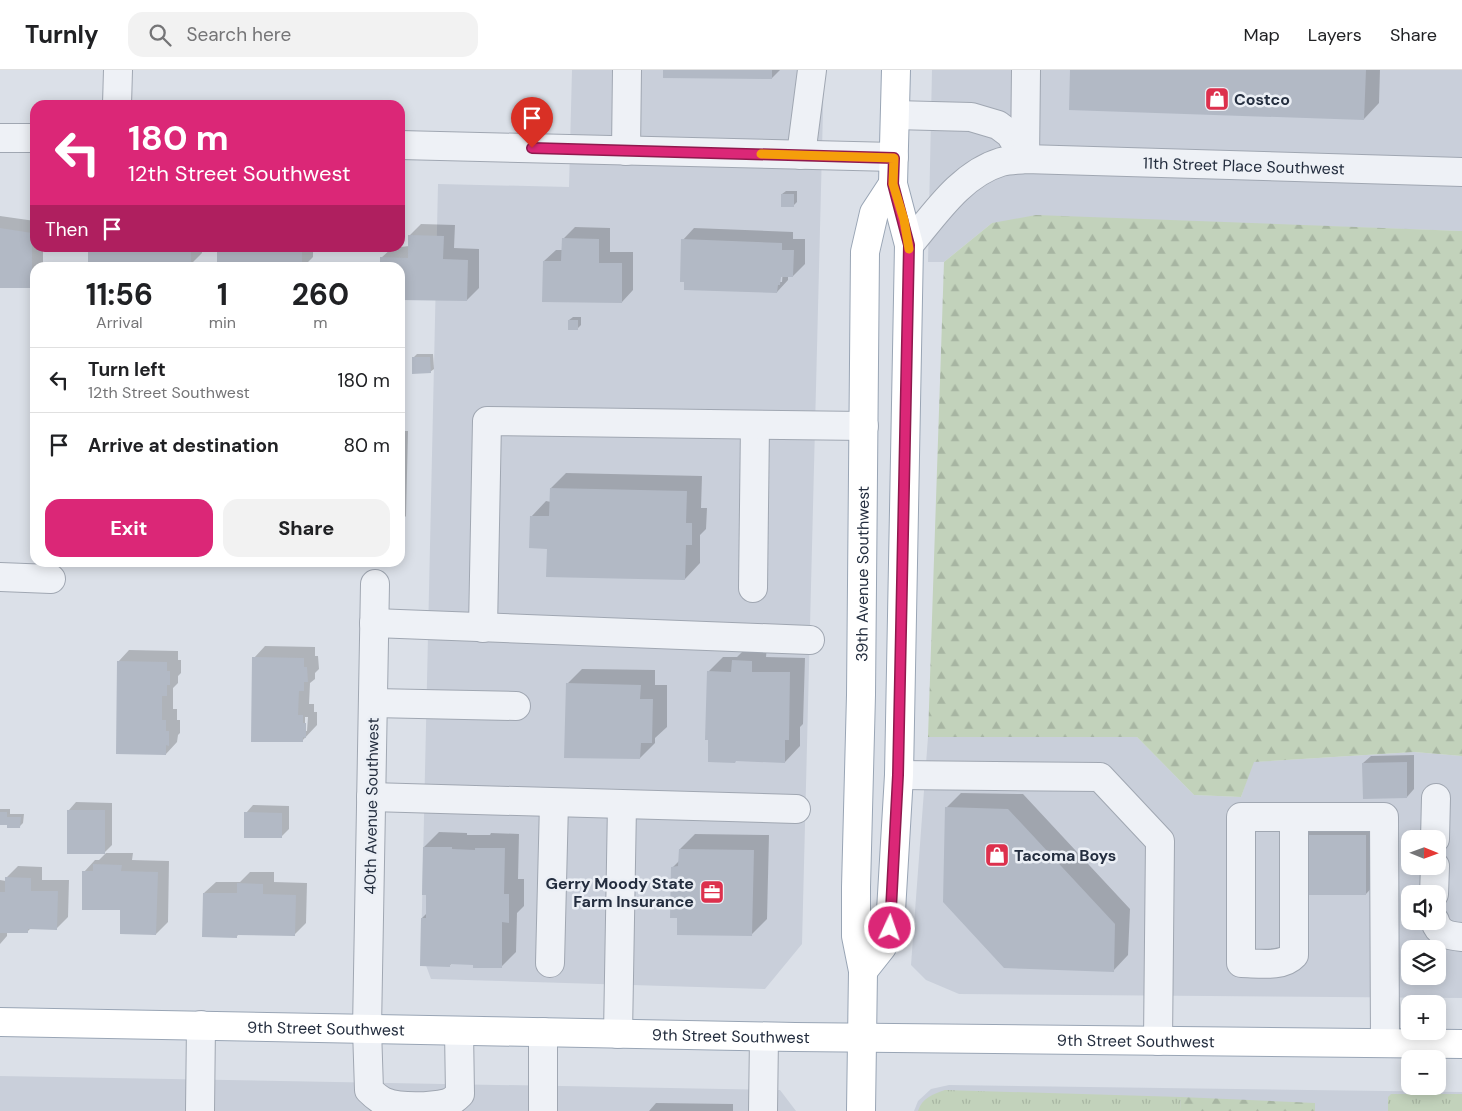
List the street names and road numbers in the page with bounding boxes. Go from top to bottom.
street label: 11th Street Place Southwest [1143,153,1345,180]
street label: 39th Avenue Southwest [851,486,874,662]
street label: 40th Avenue Southwest [359,717,384,895]
street label: 9th Street Southwest [247,1017,405,1041]
street label: 9th Street Southwest [652,1024,810,1048]
street label: 9th Street Southwest [1057,1030,1215,1052]

